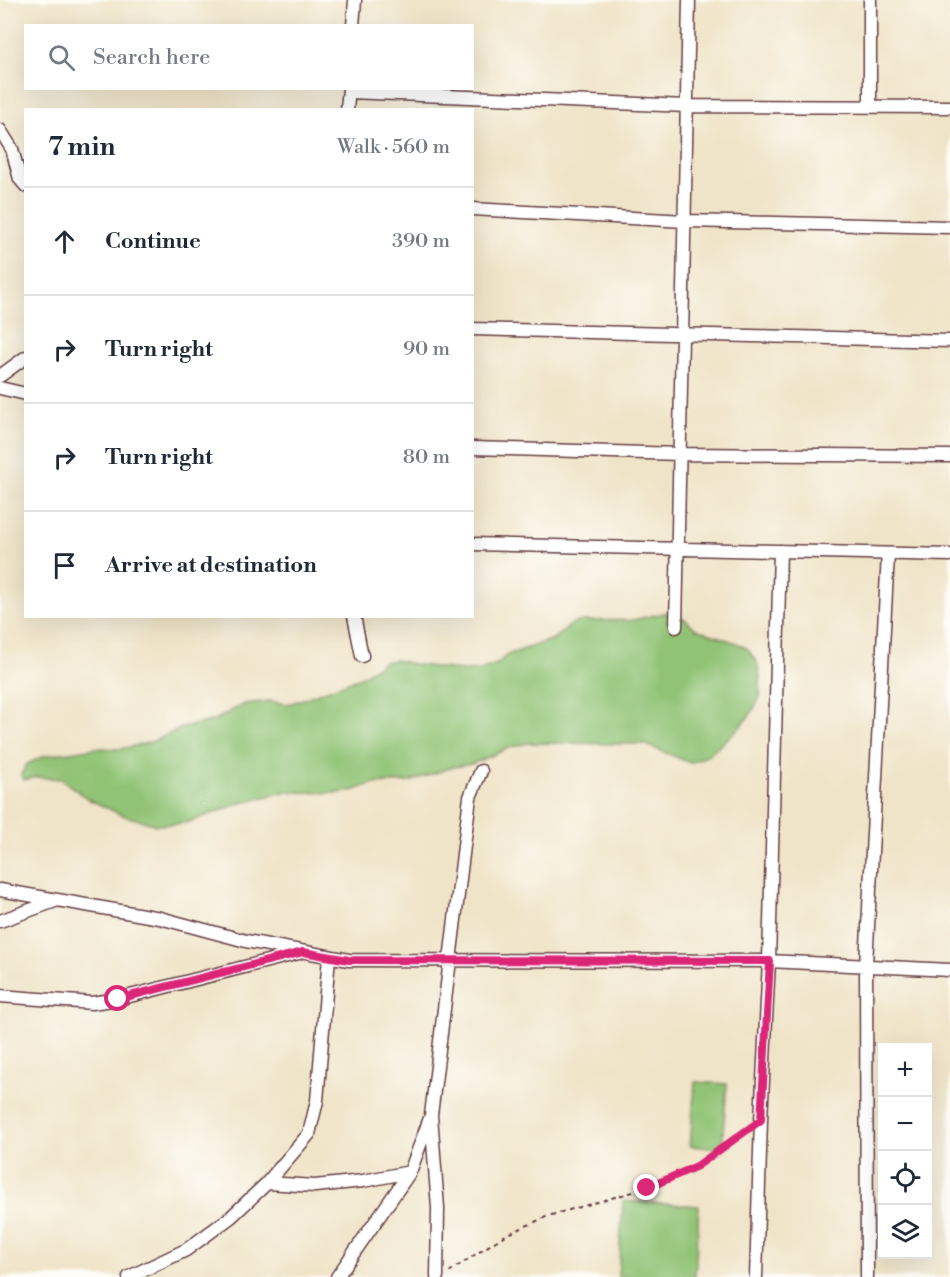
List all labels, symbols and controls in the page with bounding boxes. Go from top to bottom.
search box [24,24,474,90]
icon: search [45,41,78,74]
text: Search here [93,44,210,71]
text: 7 min [48,131,115,163]
text: Walk · 560 m [337,135,450,160]
icon: ahead [48,225,81,258]
text: Continue [105,228,201,255]
text: 390 m [392,229,450,254]
icon: right [48,333,81,366]
text: Turn right [105,336,213,363]
text: 90 m [403,337,450,362]
icon: right [48,441,81,474]
text: Turn right [105,444,213,471]
text: 80 m [403,445,450,470]
icon: arrive [48,549,81,582]
text: Arrive at destination [105,552,317,579]
route start [104,985,130,1011]
map controls [878,1043,932,1259]
button: + [878,1043,932,1097]
button: − [878,1097,932,1151]
button: locate [878,1151,932,1205]
route end [633,1174,659,1200]
button: layers [878,1205,932,1259]

